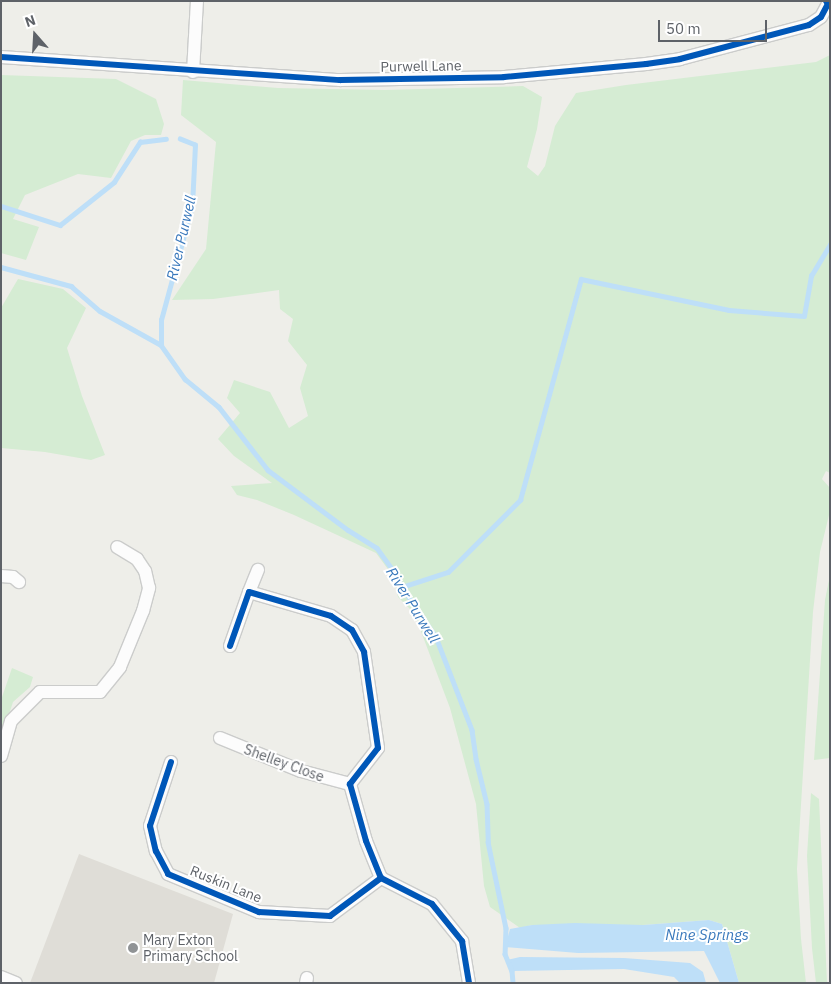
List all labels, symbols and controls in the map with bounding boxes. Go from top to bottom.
north arrow [10,10,60,60]
scale bar [661,10,770,42]
text: N [22,11,38,31]
text: 50 m [666,19,701,38]
street label: Purwell Lane [380,57,462,75]
water label: River Purwell [163,194,199,282]
water label: River Purwell [383,564,443,646]
street label: Shelley Close [242,741,326,785]
street label: Ruskin Lane [188,862,264,906]
water label: Nine Springs [665,926,749,944]
place label: Mary Exton Primary School [143,932,238,964]
marker: Mary Exton Primary School [127,942,139,954]

